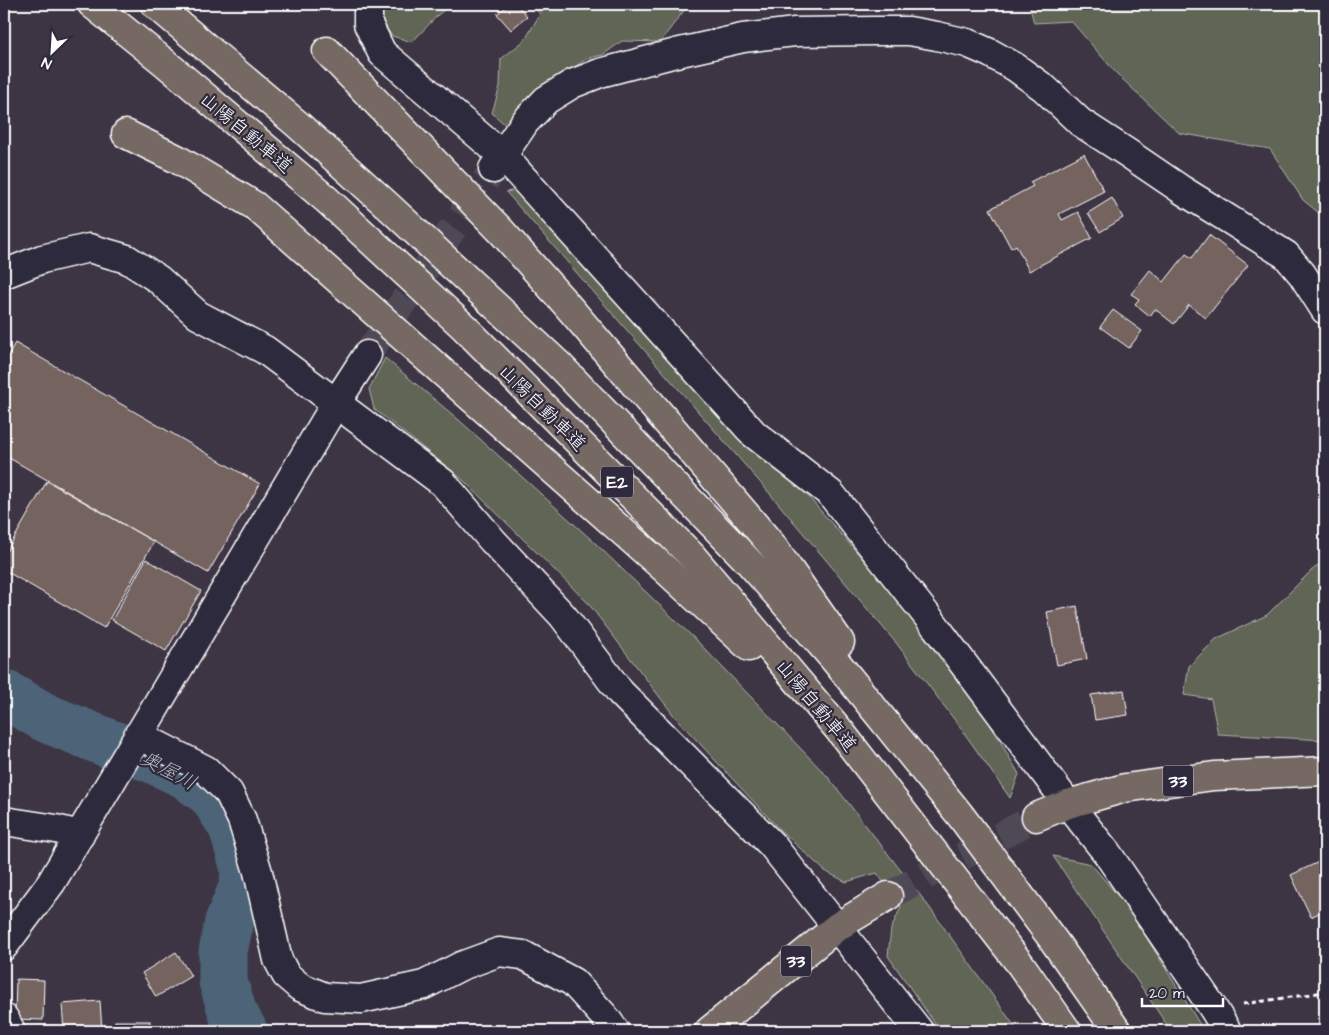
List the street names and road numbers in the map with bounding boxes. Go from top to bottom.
street label: 山陽自動車道 [194,86,298,180]
street label: 山陽自動車道 [492,358,592,458]
road number: E2 [601,467,633,498]
street label: 山陽自動車道 [769,654,863,758]
road number: 33 [1163,766,1193,796]
road number: 33 [781,946,811,976]

